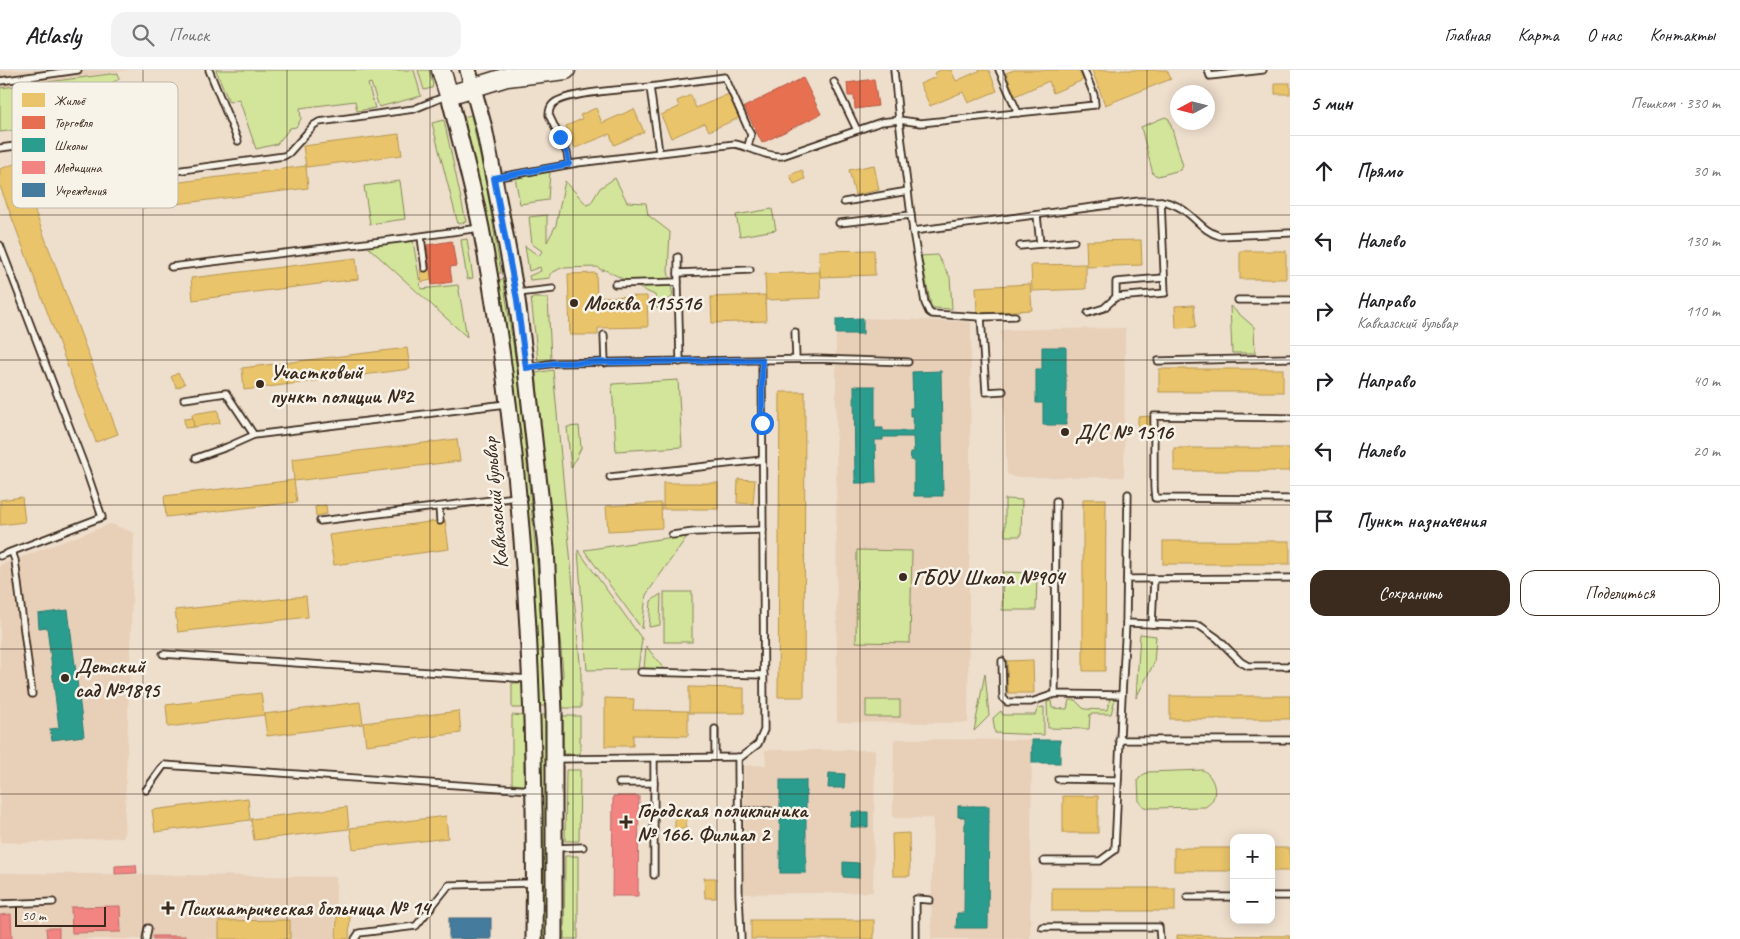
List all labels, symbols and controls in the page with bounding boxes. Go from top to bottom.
search box [111,12,461,57]
text: Atlasly [25,20,81,50]
icon: search [129,21,157,49]
text: Поиск [169,23,209,47]
text: Главная [1445,24,1490,46]
text: Карта [1518,24,1559,46]
text: О нас [1587,24,1622,46]
text: Контакты [1650,24,1715,46]
legend [12,82,178,208]
north arrow [1170,85,1215,130]
text: 5 мин [1310,90,1352,116]
text: Жильё [54,92,87,109]
text: Пешком · 330 m [1631,93,1720,113]
text: Торговля [54,114,93,131]
route end [549,126,572,149]
text: Школы [54,137,88,154]
icon: ahead [1310,157,1338,185]
text: Медицина [54,159,103,176]
text: Прямо [1357,159,1402,183]
text: 30 m [1693,161,1720,181]
text: Учреждения [54,182,107,199]
icon: left [1310,227,1338,255]
text: Налево [1357,229,1405,253]
text: 130 m [1686,231,1720,251]
text: Направо [1357,289,1415,313]
place label: Москва 115516 [584,290,703,316]
marker: Москва 115516 [568,297,580,309]
icon: right [1310,297,1338,325]
text: 110 m [1686,301,1720,321]
text: Кавказский бульвар [1357,313,1458,333]
place label: Участковый пункт полиции №2 [270,359,415,409]
icon: right [1310,367,1338,395]
text: Направо [1357,369,1415,393]
text: 40 m [1693,371,1720,391]
marker: Участковый пункт полиции №2 [254,378,266,390]
route start [751,412,774,435]
place label: Д/C № 1516 [1075,419,1175,445]
marker: Д/C № 1516 [1059,426,1071,438]
street label: Кавказский бульвар [476,435,514,570]
icon: left [1310,437,1338,465]
text: Налево [1357,439,1405,463]
text: 20 m [1693,441,1720,461]
icon: arrive [1310,507,1338,535]
text: Пункт назначения [1357,509,1486,533]
place label: ГБОУ Школа №904 [913,564,1067,590]
button: Сохранить [1310,570,1510,616]
button: Поделиться [1520,570,1720,616]
marker: ГБОУ Школа №904 [897,571,909,583]
place label: Детский сад №1895 [75,653,161,703]
marker: Детский сад №1895 [59,672,71,684]
place label: Городская поликлиника № 166. Филиал 2 [637,797,809,847]
marker: Городская поликлиника № 166. Филиал 2 [619,815,633,829]
map controls [1230,834,1275,924]
button: + [1230,834,1275,879]
button: − [1230,879,1275,924]
place label: Психиатрическая больница № 14 [179,895,432,921]
marker: Психиатрическая больница № 14 [161,901,175,915]
scale bar [15,904,106,927]
text: 50 m [22,907,46,924]

